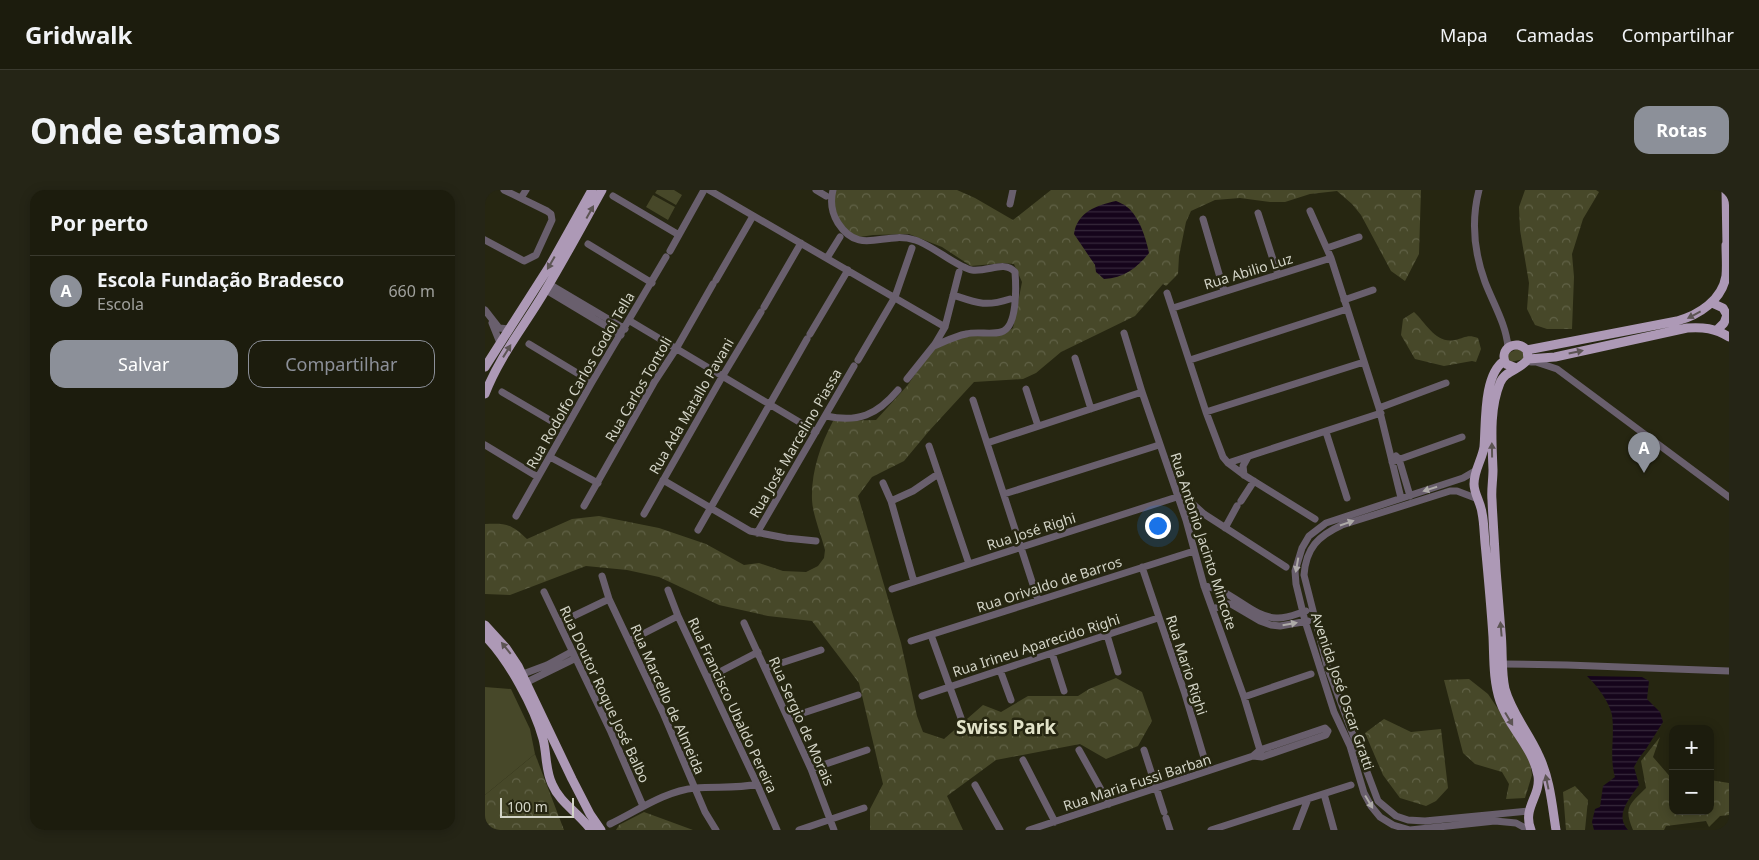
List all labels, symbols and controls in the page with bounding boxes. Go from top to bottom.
text: Gridwalk [25,18,132,51]
text: Mapa [1440,23,1488,47]
text: Camadas [1516,23,1594,47]
text: Compartilhar [1622,23,1734,47]
button: Rotas [1634,106,1729,154]
text: Onde estamos [30,107,281,154]
one-way arrow [586,204,594,219]
text: Por perto [50,209,148,237]
street label: Rua Abilio Luz [1201,248,1295,294]
one-way arrow [546,256,555,270]
text: Escola Fundação Bradesco [97,267,344,293]
text: A [60,280,72,302]
text: 660 m [388,280,435,302]
street label: Rua Rodolfo Carlos Godoi Tella [521,288,639,472]
text: Escola [97,293,144,315]
one-way arrow [1686,311,1701,319]
street label: Rua Carlos Tontoli [600,333,676,445]
street label: Rua Ada Matallo Pavani [644,334,738,478]
button: Salvar [50,340,238,388]
button: Compartilhar [248,340,435,388]
one-way arrow [503,345,512,358]
one-way arrow [1568,348,1583,356]
street label: Rua José Marcelino Piassa [744,365,846,521]
pin: A [1628,432,1660,473]
one-way arrow [1488,442,1496,458]
street label: Rua Antonio Jacinto Mincote [1166,450,1242,632]
one-way arrow [1422,486,1437,494]
street label: Rua José Righi [984,508,1078,554]
your location [1145,513,1171,539]
one-way arrow [1340,519,1355,527]
street label: Rua Orivaldo de Barros [974,551,1125,617]
one-way arrow [1292,557,1300,573]
street label: Rua Doutor Roque José Balbo [556,602,654,786]
street label: Rua Irineu Aparecido Righi [950,609,1122,681]
street label: Avenida José Oscar Gratti [1307,610,1379,772]
street label: Rua Mario Righi [1162,613,1212,717]
street label: Rua Francisco Ubaldo Pereira [684,614,782,796]
one-way arrow [1282,620,1298,628]
street label: Rua Marcello de Almeida [626,621,710,777]
one-way arrow [1497,621,1505,637]
one-way arrow [500,642,511,655]
street label: Rua Sergio de Morais [765,653,839,789]
one-way arrow [1504,712,1513,725]
district label: Swiss Park [956,714,1056,740]
map controls [1669,725,1714,815]
button: + [1669,725,1714,770]
street label: Rua Maria Fussi Barban [1060,749,1214,815]
button: − [1669,770,1714,815]
one-way arrow [1543,774,1551,790]
scale bar [500,795,574,818]
one-way arrow [1365,795,1374,808]
text: 100 m [507,797,548,816]

